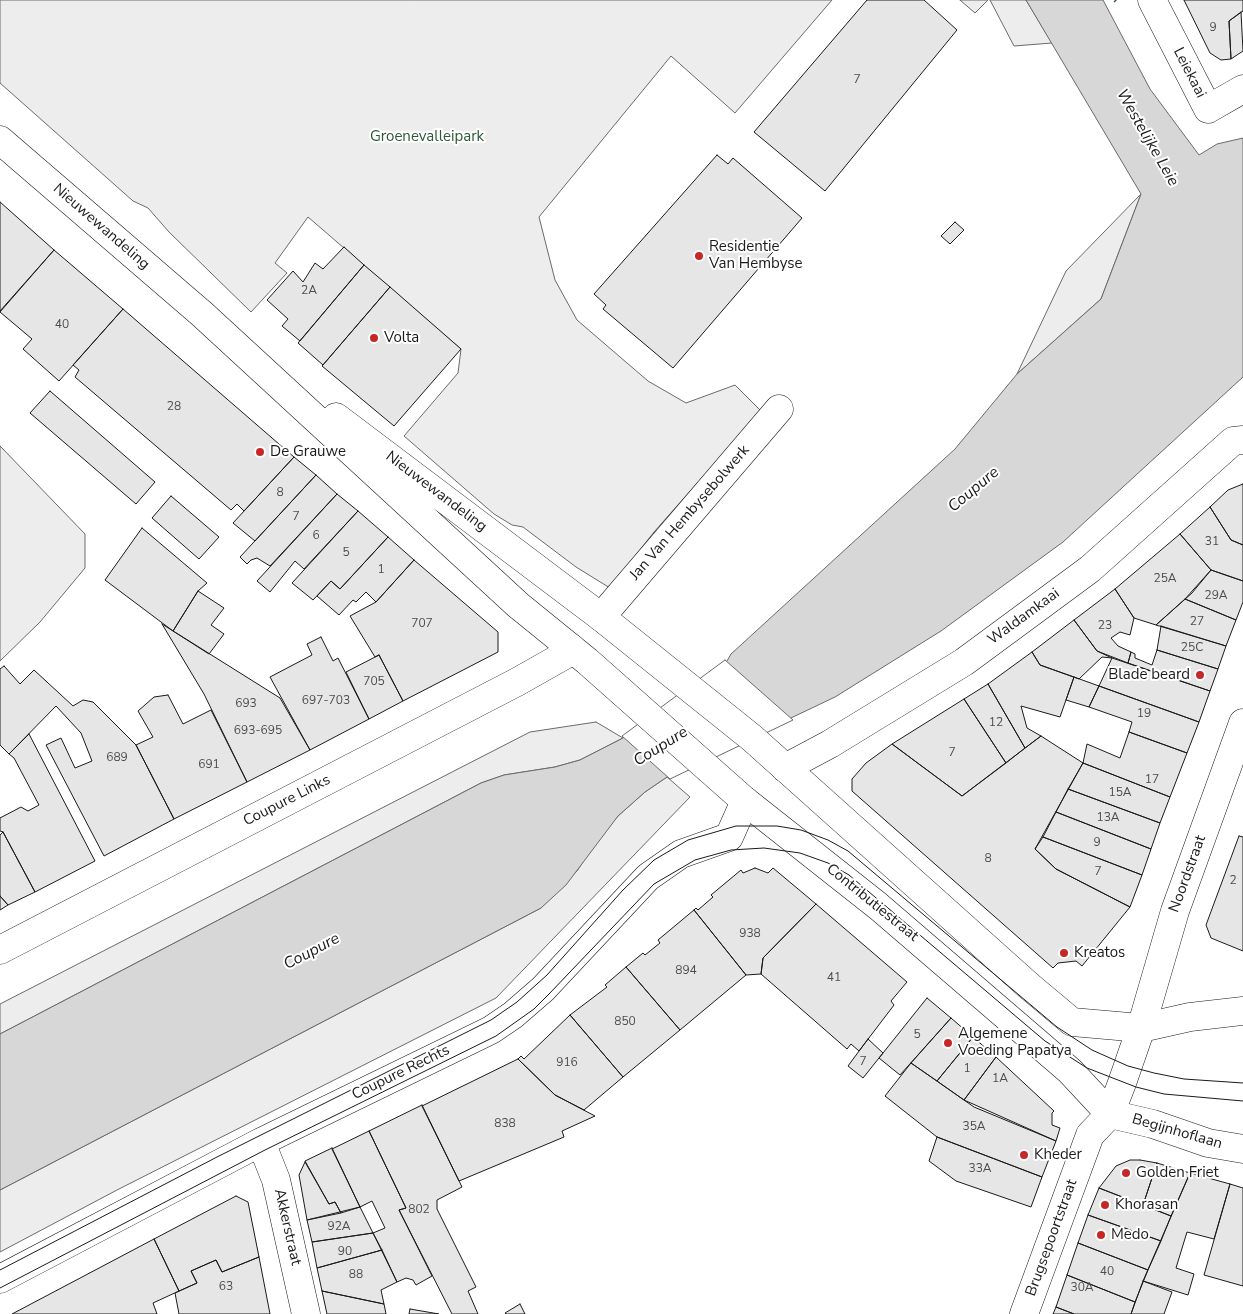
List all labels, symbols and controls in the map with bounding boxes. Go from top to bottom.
house number: 9 [1209,21,1217,35]
street label: Leiekaai [1169,45,1209,101]
house number: 7 [853,73,861,87]
water label: Westelijke Leie [1111,86,1183,190]
park label: Groenevalleipark [370,128,484,146]
street label: Nieuwewandeling [49,180,153,274]
place label: Residentie Van Hembyse [709,238,802,273]
marker: Residentie Van Hembyse [693,250,705,262]
house number: 2A [301,284,317,298]
house number: 40 [55,318,69,332]
place label: Volta [384,329,419,347]
marker: Volta [368,332,380,344]
house number: 28 [167,400,181,414]
street label: Jan Van Hembysebolwerk [626,442,754,584]
place label: De Grauwe [270,443,346,461]
marker: De Grauwe [254,446,266,458]
street label: Nieuwewandeling [382,448,490,536]
water label: Coupure [945,463,1003,517]
house number: 8 [276,486,284,500]
house number: 7 [292,510,300,524]
house number: 6 [312,529,320,543]
house number: 31 [1205,535,1219,549]
house number: 5 [342,546,350,560]
house number: 1 [377,563,385,577]
house number: 25A [1153,572,1177,586]
street label: Waldamkaai [985,585,1063,649]
house number: 29A [1204,589,1228,603]
house number: 27 [1190,615,1204,629]
house number: 707 [411,617,433,631]
house number: 23 [1098,619,1112,633]
house number: 25C [1181,641,1203,655]
place label: Blade beard [1108,666,1190,684]
marker: Blade beard [1194,669,1206,681]
house number: 705 [363,675,385,689]
house number: 697-703 [302,694,350,708]
house number: 693 [235,697,257,711]
house number: 19 [1137,707,1151,721]
house number: 12 [989,716,1003,730]
water label: Coupure [630,723,692,771]
house number: 693-695 [234,724,282,738]
house number: 7 [948,746,956,760]
house number: 689 [106,751,128,765]
house number: 691 [198,758,220,772]
street label: Coupure Links [240,771,334,831]
house number: 17 [1145,773,1159,787]
house number: 15A [1108,786,1132,800]
house number: 13A [1096,811,1120,825]
street label: Noordstraat [1166,833,1210,915]
house number: 9 [1093,836,1101,850]
house number: 8 [984,852,992,866]
street label: Contributiestraat [822,860,922,946]
house number: 7 [1094,865,1102,879]
house number: 2 [1229,874,1237,888]
house number: 938 [739,927,761,941]
water label: Coupure [281,929,343,975]
place label: Kreatos [1074,944,1125,962]
marker: Kreatos [1058,947,1070,959]
house number: 894 [675,964,697,978]
house number: 41 [827,971,841,985]
house number: 850 [614,1015,636,1029]
place label: Algemene Voeding Papatya [958,1025,1072,1060]
house number: 5 [913,1028,921,1042]
marker: Algemene Voeding Papatya [942,1037,954,1049]
street label: Coupure Rechts [349,1042,453,1104]
house number: 7 [859,1055,867,1069]
house number: 916 [556,1056,578,1070]
house number: 1 [963,1062,971,1076]
house number: 1A [992,1072,1008,1086]
street label: Begijnhoflaan [1130,1111,1224,1153]
house number: 838 [494,1117,516,1131]
house number: 35A [962,1120,986,1134]
place label: Kheder [1034,1146,1082,1164]
marker: Kheder [1018,1149,1030,1161]
house number: 33A [968,1162,992,1176]
place label: Golden Friet [1136,1164,1219,1182]
marker: Golden Friet [1120,1167,1132,1179]
street label: Brugsepoortstraat [1022,1177,1082,1299]
street label: Akkerstraat [269,1187,305,1267]
place label: Khorasan [1115,1196,1178,1214]
marker: Khorasan [1099,1199,1111,1211]
house number: 802 [408,1203,430,1217]
house number: 92A [327,1220,351,1234]
place label: Medo [1111,1226,1149,1244]
marker: Medo [1095,1229,1107,1241]
house number: 90 [338,1245,352,1259]
house number: 40 [1100,1265,1114,1279]
house number: 88 [349,1268,363,1282]
house number: 63 [219,1280,233,1294]
house number: 30A [1070,1281,1094,1295]

